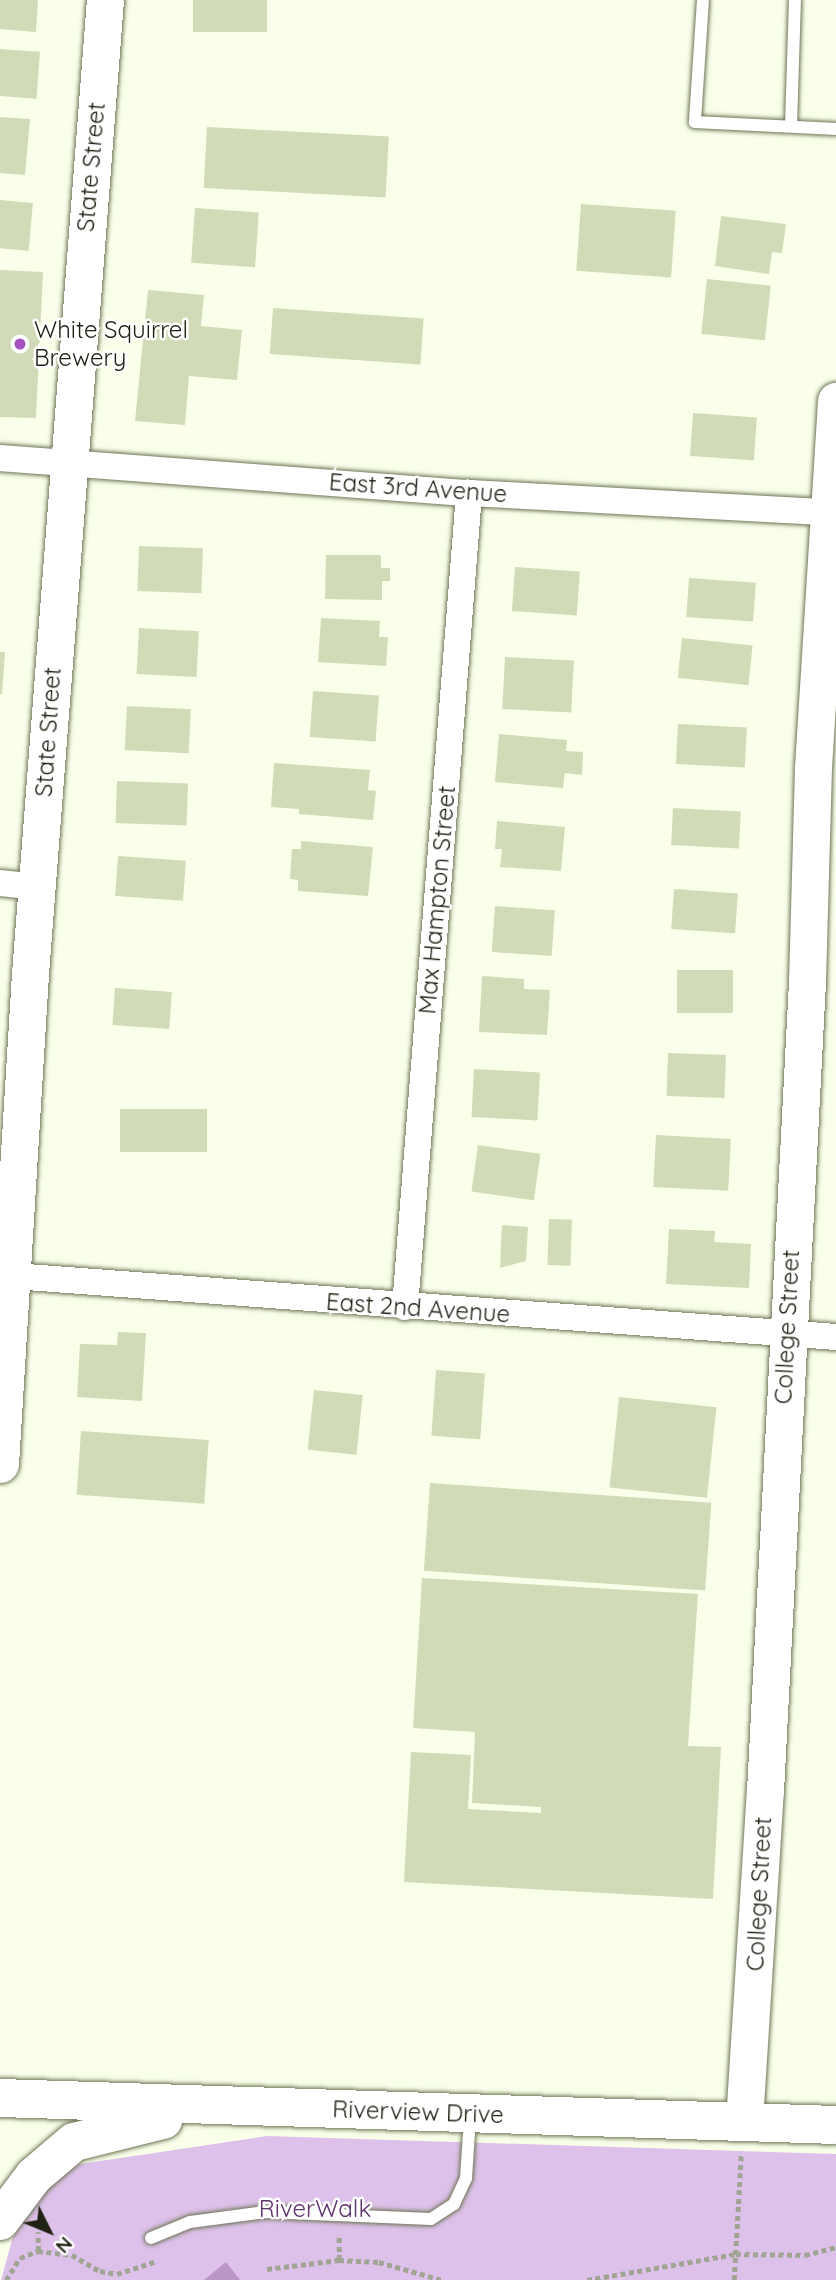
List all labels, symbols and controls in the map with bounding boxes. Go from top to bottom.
street label: State Street [71,101,111,233]
place label: White Squirrel Brewery [34,316,188,372]
marker: White Squirrel Brewery [12,336,28,352]
street label: East 3rd Avenue [328,467,508,509]
street label: State Street [29,666,67,798]
street label: Max Hampton Street [413,785,461,1015]
street label: College Street [769,1249,805,1405]
street label: East 2nd Avenue [325,1287,511,1329]
street label: College Street [741,1816,777,1972]
street label: Riverview Drive [332,2095,504,2129]
park label: RiverWalk [259,2195,371,2223]
north arrow [14,2196,84,2266]
text: N [51,2232,78,2259]

